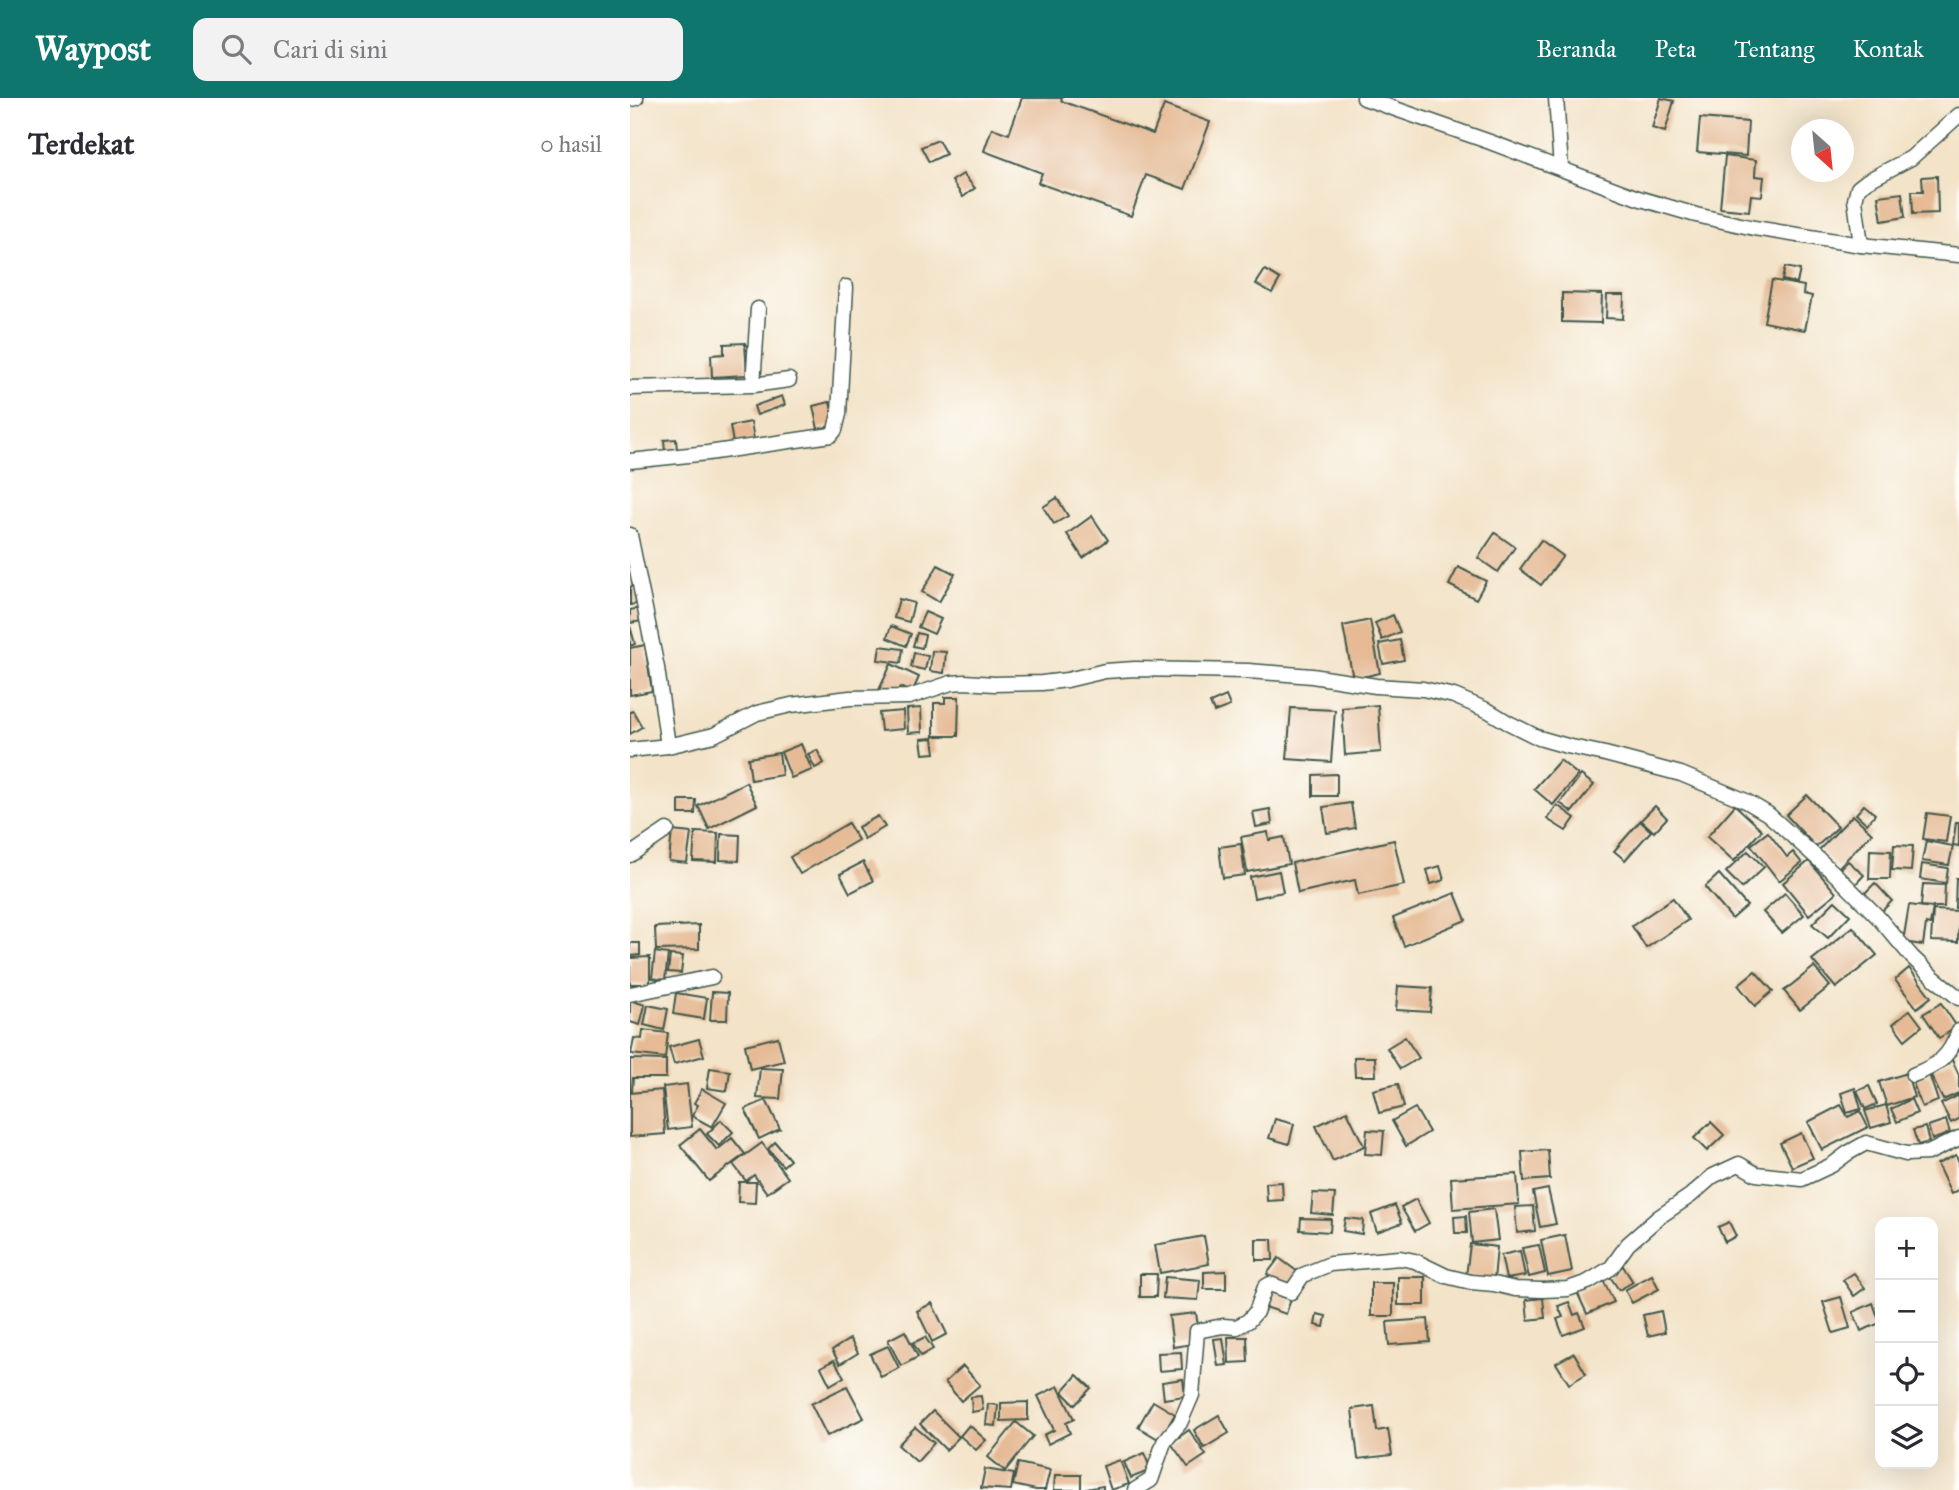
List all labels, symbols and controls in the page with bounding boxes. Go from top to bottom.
search box [193,18,683,81]
text: Waypost [35,29,151,69]
icon: search [217,30,255,68]
text: Cari di sini [273,33,388,65]
text: Beranda [1536,34,1616,64]
text: Peta [1654,34,1696,64]
text: Tentang [1734,34,1814,64]
text: Kontak [1852,34,1924,64]
north arrow [1791,119,1854,182]
text: Terdekat [28,126,134,162]
text: 0 hasil [540,130,602,158]
map controls [1875,1217,1938,1469]
button: + [1875,1217,1938,1280]
button: − [1875,1280,1938,1343]
button: locate [1875,1343,1938,1406]
button: layers [1875,1406,1938,1469]

